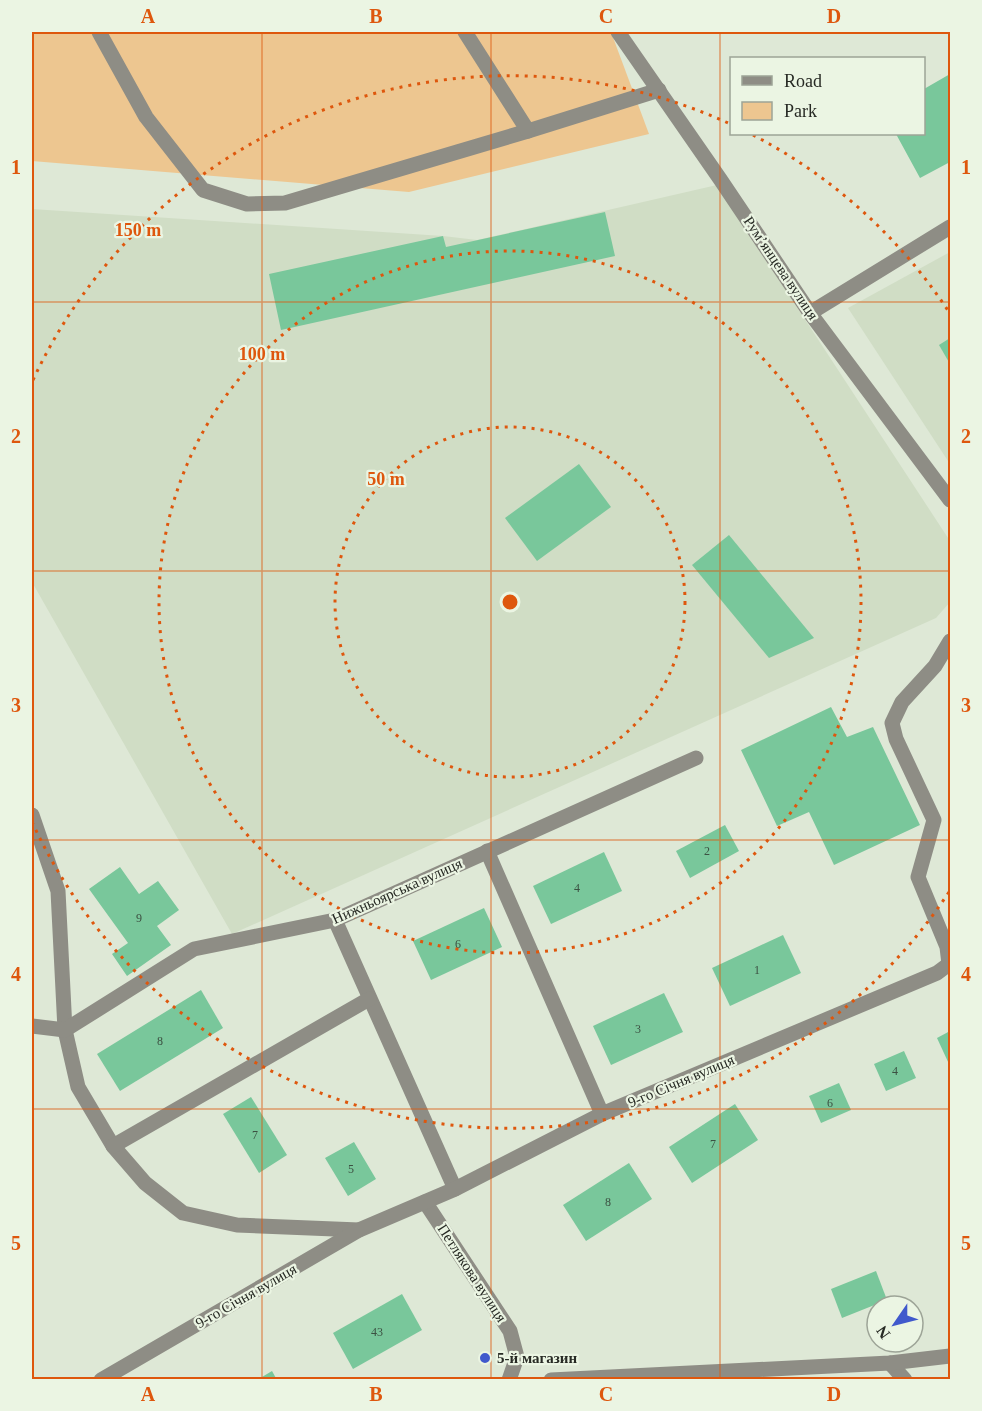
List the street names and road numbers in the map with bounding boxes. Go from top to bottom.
street label: Рум’янцева вулиця [741,213,821,323]
street label: Нижньоярська вулиця [330,855,465,927]
street label: 9-го Січня вулиця [626,1051,737,1111]
street label: Петлякова вулиця [434,1221,510,1325]
street label: 9-го Січня вулиця [193,1261,299,1331]

